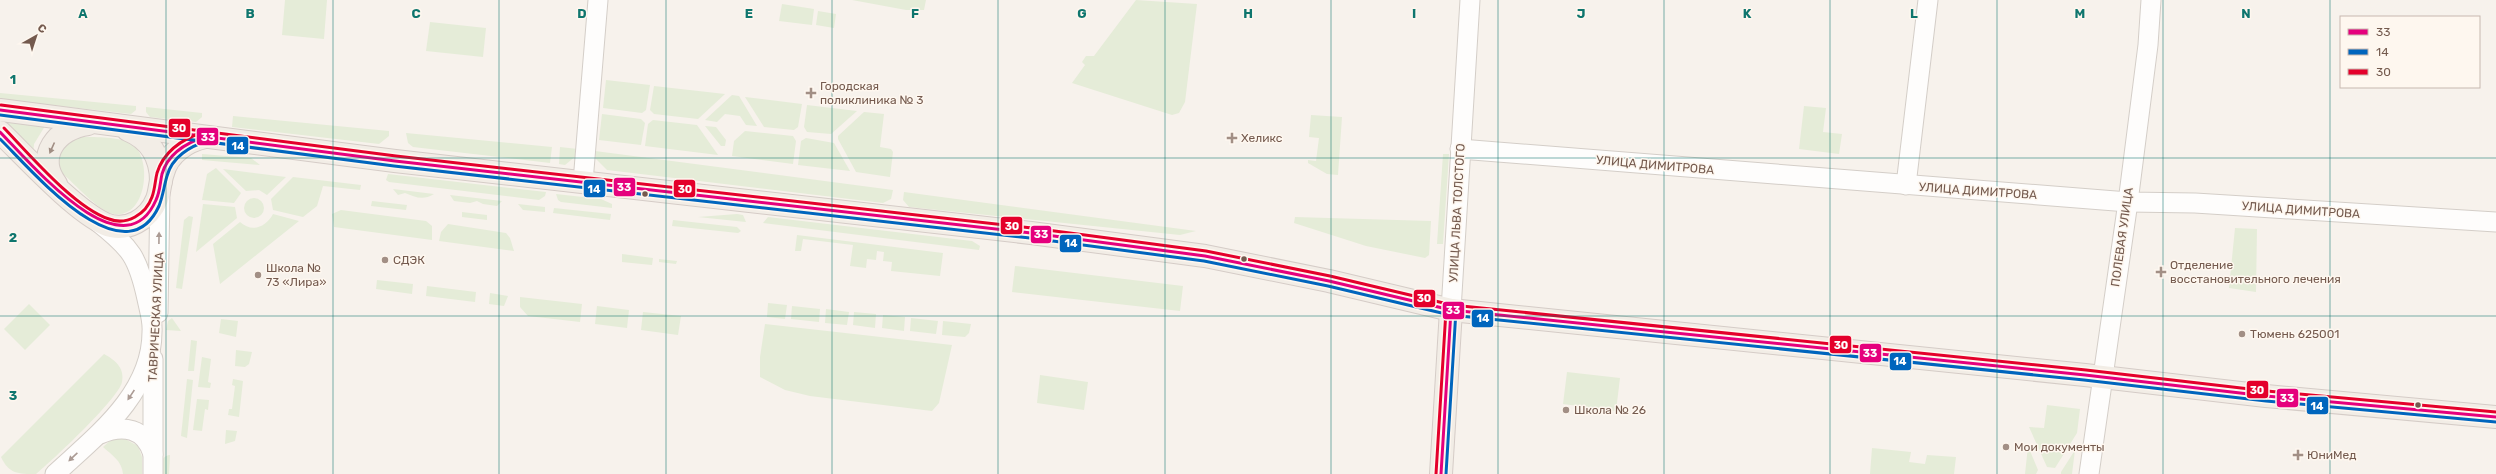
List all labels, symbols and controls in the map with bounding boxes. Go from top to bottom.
text: A [78,6,88,21]
text: B [245,6,255,21]
text: C [411,6,421,21]
text: D [577,6,587,21]
text: E [745,6,753,21]
text: F [911,6,919,21]
text: G [1077,6,1087,21]
text: H [1243,6,1253,21]
text: I [1412,6,1416,21]
text: J [1577,6,1585,21]
text: K [1743,6,1752,21]
text: L [1910,6,1918,21]
text: M [2075,6,2085,21]
text: N [2241,6,2251,21]
north arrow [16,16,56,56]
legend [2340,16,2480,88]
text: С [35,21,49,36]
text: 33 [2376,25,2390,39]
text: 14 [2376,45,2389,59]
text: 30 [2376,65,2391,79]
text: 1 [10,72,16,87]
place label: Городская поликлиника № 3 [820,79,924,107]
marker: Городская поликлиника № 3 [805,87,817,99]
line badge: 30 [168,118,191,138]
text: 30 [172,122,186,135]
line badge: 33 [196,127,219,146]
text: 33 [201,131,215,144]
place label: Хеликс [1241,131,1283,145]
marker: Хеликс [1226,132,1238,144]
line badge: 14 [226,136,249,155]
text: 14 [232,140,245,153]
one-way arrow [49,142,55,153]
street label: УЛИЦА ЛЬВА ТОЛСТОГО [1446,143,1468,283]
street label: УЛИЦА ДИМИТРОВА [1595,153,1715,177]
line badge: 33 [613,177,636,197]
line badge: 14 [583,179,606,198]
line badge: 30 [673,179,696,198]
street label: УЛИЦА ДИМИТРОВА [1918,180,2038,202]
text: 33 [617,181,631,194]
text: 14 [588,183,601,196]
text: 30 [678,183,692,196]
street label: ПОЛЕВАЯ УЛИЦА [2108,186,2136,288]
unlabelled marker [640,189,650,199]
street label: УЛИЦА ДИМИТРОВА [2241,199,2361,221]
line badge: 30 [1000,216,1023,235]
text: 30 [1005,220,1019,233]
line badge: 33 [1030,225,1052,244]
text: 33 [1034,228,1048,241]
text: 2 [9,230,17,245]
one-way arrow [156,231,162,244]
line badge: 14 [1059,234,1082,253]
text: 14 [1065,237,1078,250]
street label: ТАВРИЧЕСКАЯ УЛИЦА [146,252,166,382]
place label: СДЭК [393,253,425,267]
unlabelled marker [1239,254,1249,264]
marker: СДЭК [380,255,390,265]
place label: Отделение восстановительного лечения [2170,258,2341,286]
place label: Школа № 73 «Лира» [266,261,326,289]
marker: Отделение восстановительного лечения [2155,266,2167,278]
marker: Школа № 73 «Лира» [253,270,263,280]
line badge: 30 [1413,289,1436,308]
text: 30 [1417,292,1431,305]
line badge: 33 [1442,301,1465,320]
text: 33 [1446,304,1460,317]
line badge: 14 [1471,309,1494,328]
text: 14 [1477,312,1490,325]
place label: Тюмень 625001 [2250,327,2339,341]
marker: Тюмень 625001 [2237,329,2247,339]
line badge: 30 [1829,335,1852,354]
text: 30 [1834,339,1848,352]
line badge: 33 [1859,343,1882,363]
text: 33 [1863,347,1877,360]
line badge: 14 [1889,352,1912,371]
text: 14 [1894,355,1907,368]
line badge: 30 [2246,380,2269,399]
text: 30 [2250,384,2264,397]
text: 3 [9,388,18,403]
line badge: 33 [2276,388,2299,408]
one-way arrow [127,390,135,400]
text: 33 [2280,392,2294,405]
line badge: 14 [2306,396,2329,415]
text: 14 [2311,400,2324,413]
unlabelled marker [2413,400,2423,410]
place label: Школа № 26 [1574,403,1646,417]
marker: Школа № 26 [1561,405,1571,415]
place label: Мои документы [2014,440,2105,454]
marker: Мои документы [2001,442,2011,452]
place label: ЮниМед [2307,448,2356,462]
marker: ЮниМед [2292,449,2304,461]
one-way arrow [68,452,78,462]

